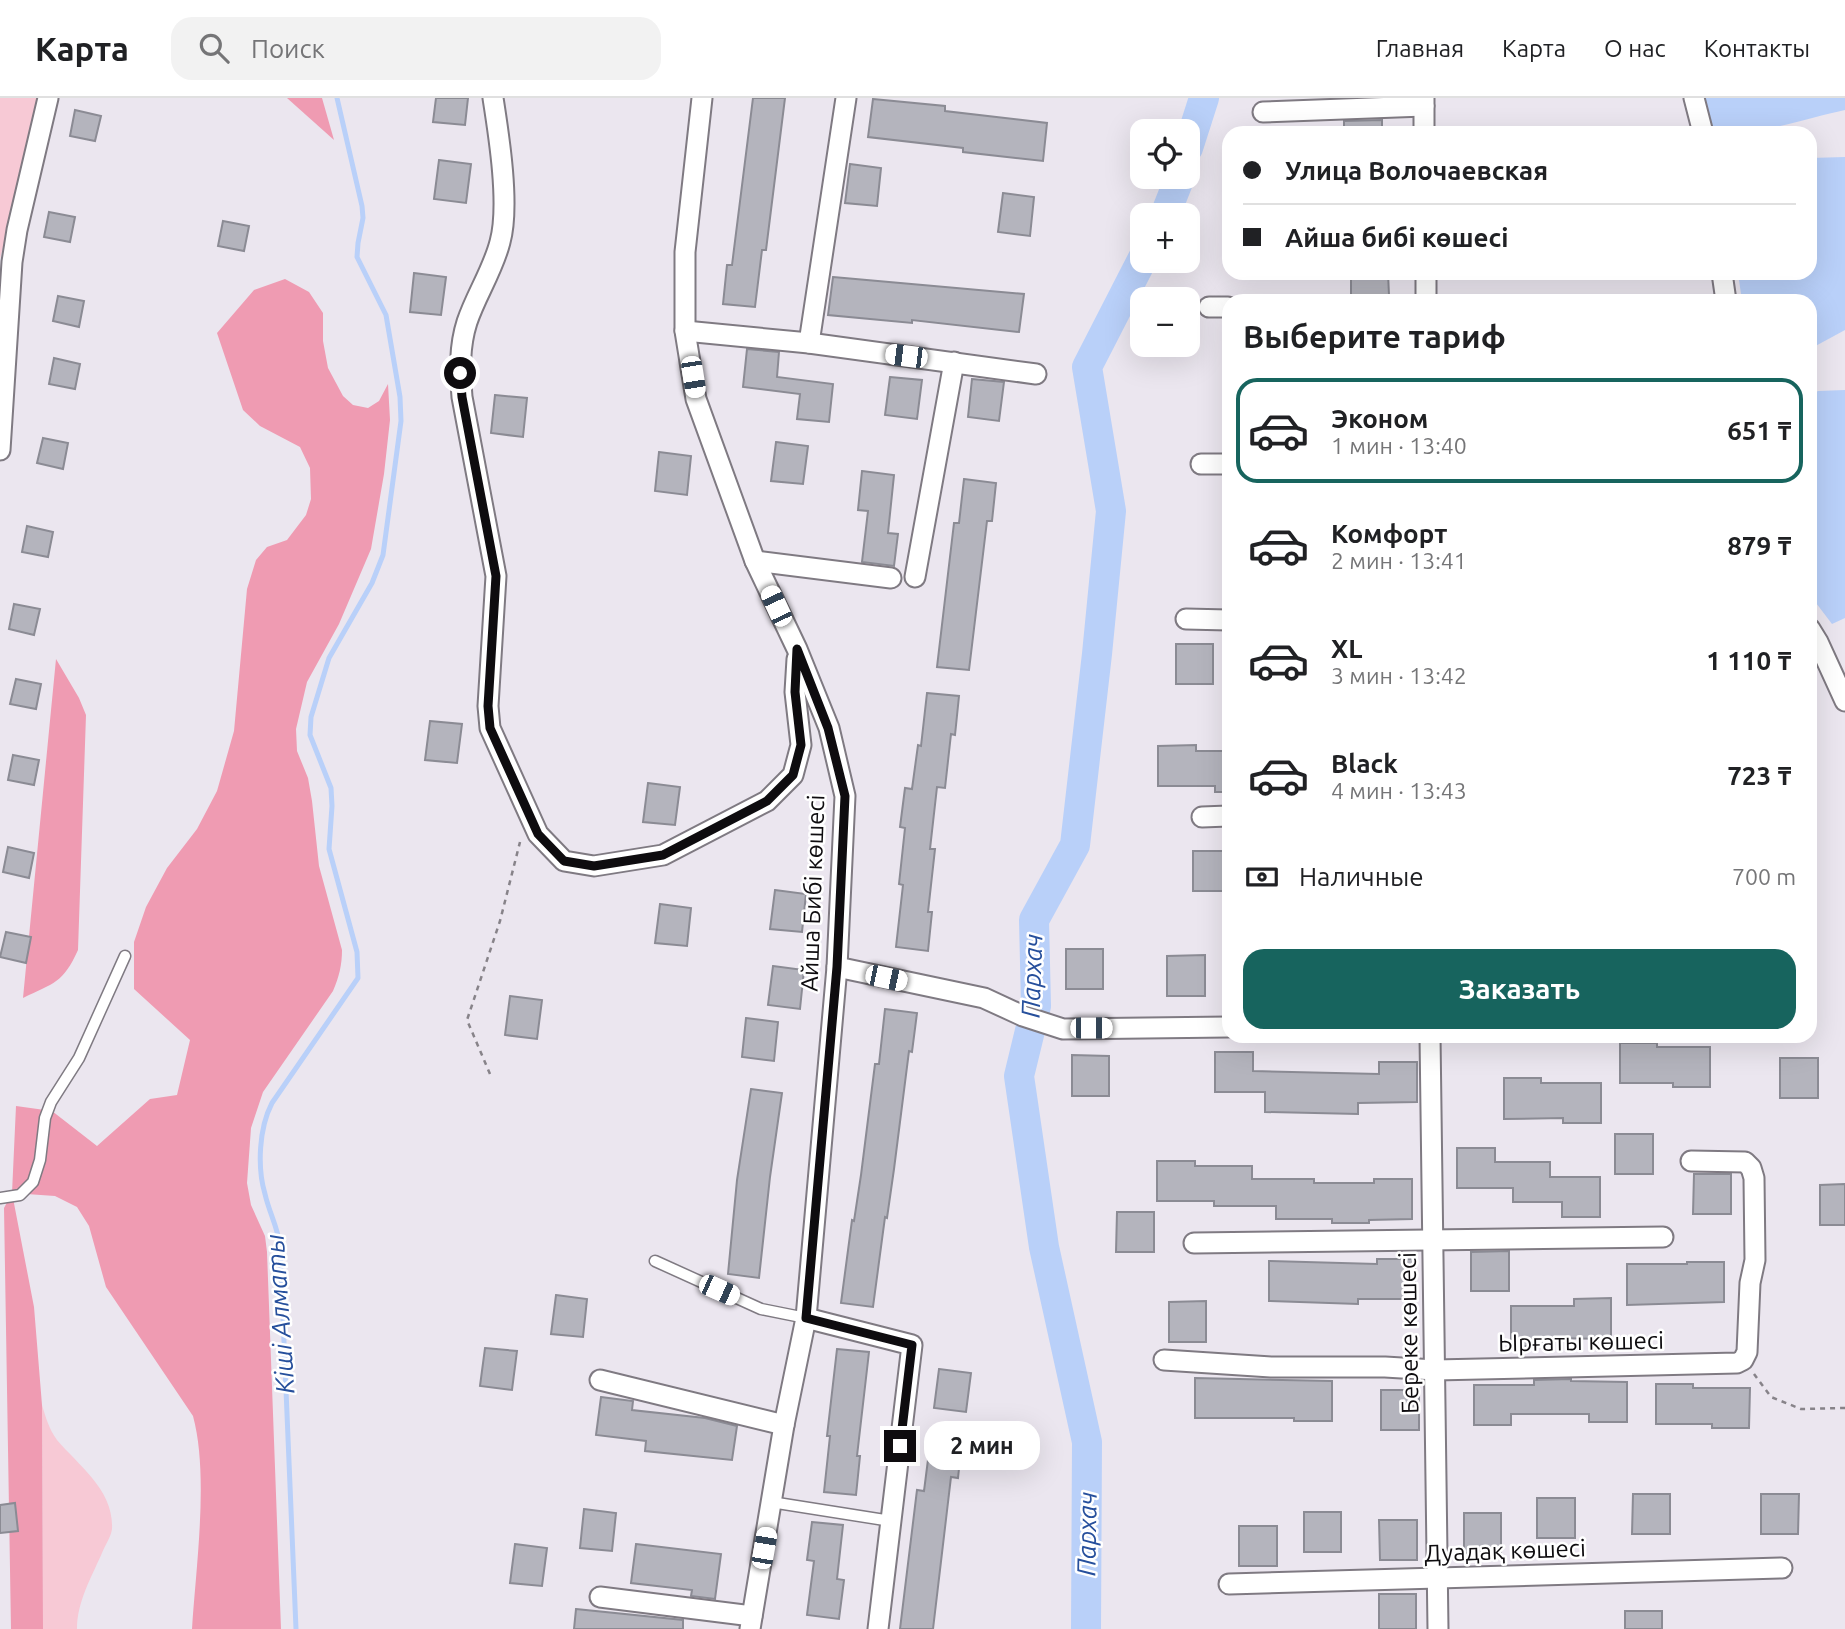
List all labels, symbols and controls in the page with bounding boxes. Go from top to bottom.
search box [171,17,661,80]
icon: search [195,29,233,67]
text: Карта [35,30,129,67]
text: Поиск [251,34,325,63]
text: Главная [1376,35,1464,62]
text: Карта [1502,35,1566,62]
text: О нас [1604,35,1666,62]
text: Контакты [1704,35,1810,62]
map controls [1130,119,1200,357]
button: locate [1130,119,1200,189]
text: Улица Волочаевская [1285,156,1548,185]
button: + [1130,203,1200,273]
text: Айша бибі көшесі [1285,223,1508,252]
button: − [1130,287,1200,357]
text: Выберите тариф [1243,318,1506,354]
car [884,343,929,369]
car [680,355,707,399]
route start [444,357,476,389]
icon: car [1247,399,1310,462]
text: Эконом [1331,404,1428,433]
text: 651 ₸ [1727,416,1792,445]
text: 1 мин · 13:40 [1331,433,1467,458]
icon: car [1247,514,1310,577]
text: Комфорт [1331,519,1447,548]
text: 879 ₸ [1727,531,1792,560]
text: 2 мин · 13:41 [1331,548,1467,573]
car [758,583,795,629]
icon: car [1247,629,1310,692]
text: XL [1331,634,1362,663]
text: 1 110 ₸ [1706,646,1792,675]
text: 3 мин · 13:42 [1331,663,1467,688]
icon: car [1247,744,1310,807]
text: Black [1331,749,1398,778]
text: 723 ₸ [1727,761,1792,790]
text: 4 мин · 13:43 [1331,778,1467,803]
street label: Айша Бибі көшесі [796,794,829,992]
icon: cash [1243,858,1281,896]
text: Наличные [1299,862,1424,891]
text: 700 m [1732,864,1796,889]
water label: Пархач [1016,933,1047,1019]
button: Заказать [1243,949,1796,1029]
car [864,963,909,993]
car [1071,1018,1113,1039]
water label: Кіші Алматы [259,1233,300,1395]
street label: Береке көшесі [1394,1252,1423,1414]
car [696,1272,743,1308]
street label: Ырғаты көшесі [1498,1327,1664,1356]
callout: 2 мин [925,1422,1040,1470]
route end [884,1430,916,1462]
text: 2 мин [950,1433,1014,1458]
water label: Пархач [1071,1492,1102,1576]
car [751,1525,778,1571]
street label: Дуадақ көшесі [1424,1534,1586,1567]

